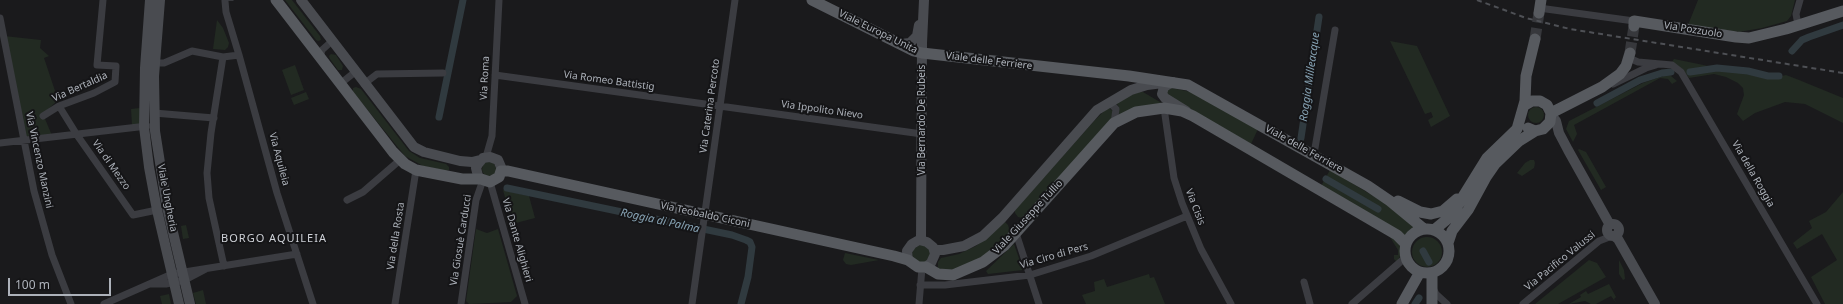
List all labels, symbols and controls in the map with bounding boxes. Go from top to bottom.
street label: Viale Europa Unita [837,8,919,56]
street label: Via Pozzuolo [1663,19,1723,41]
water label: Roggia Milleacque [1297,32,1323,122]
street label: Viale delle Ferriere [945,50,1033,72]
street label: Via Roma [478,56,492,100]
street label: Via Caterina Percoto [697,58,723,154]
street label: Via Bernardo De Rubeis [916,65,928,175]
street label: Via Bertaldia [51,69,109,105]
street label: Via Romeo Battistig [563,69,655,93]
street label: Via Ippolito Nievo [780,98,864,122]
street label: Via Vincenzo Manzini [23,111,55,209]
street label: Viale delle Ferriere [1263,123,1345,175]
street label: Via Aquileia [266,131,292,187]
street label: Via di Mezzo [89,138,133,192]
street label: Via della Roggia [1729,139,1777,209]
street label: Viale Ungheria [155,163,179,233]
street label: Viale Giuseppe Tullio [991,177,1065,257]
street label: Via Cisis [1183,187,1207,227]
street label: Via Giosuè Carducci [448,193,474,287]
street label: Via Dante Alighieri [499,197,535,283]
street label: Via Teobaldo Ciconi [659,200,751,230]
street label: Via della Rosta [385,201,407,271]
water label: Roggia di Palma [619,206,701,236]
street label: Via Pacifico Valussi [1522,229,1598,293]
district label: BORGO AQUILEIA [221,232,327,246]
street label: Via Ciro di Pers [1019,241,1089,271]
scale bar [10,270,113,296]
text: 100 m [15,276,50,293]

